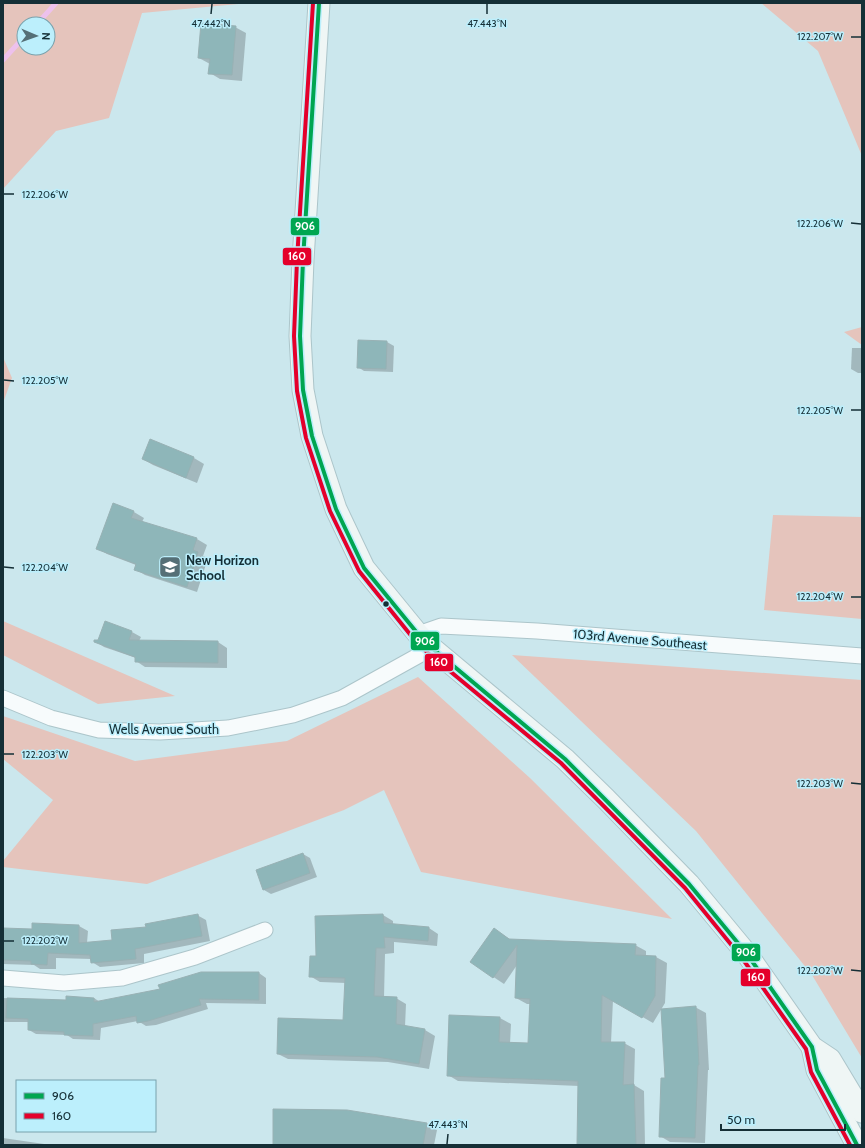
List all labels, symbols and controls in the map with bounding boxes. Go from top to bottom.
north arrow [16,16,56,56]
text: 47.442°N [191,17,231,30]
text: 47.443°N [467,17,507,30]
text: 122.207°W [797,30,843,43]
text: N [39,32,53,40]
text: 122.206°W [22,188,69,201]
line badge: 906 [290,217,320,236]
text: 122.206°W [797,217,844,230]
text: 906 [295,219,315,233]
line badge: 160 [282,247,312,266]
text: 160 [288,249,306,263]
text: 122.205°W [22,374,68,387]
text: 122.205°W [797,404,843,417]
place label: New Horizon School [186,552,259,583]
school or university icon: New Horizon School [157,554,183,580]
text: 122.204°W [22,561,69,574]
text: 122.204°W [797,590,844,603]
unlabelled marker [381,599,391,609]
street label: 103rd Avenue Southeast [572,625,708,653]
line badge: 906 [410,631,440,651]
text: 906 [415,634,435,648]
line badge: 160 [424,653,454,672]
text: 160 [430,655,448,669]
street label: Wells Avenue South [109,721,219,737]
text: 122.203°W [22,748,68,761]
text: 122.203°W [797,777,843,790]
text: 122.202°W [22,934,68,947]
line badge: 906 [731,943,761,962]
text: 906 [736,945,756,959]
text: 122.202°W [797,964,843,977]
line badge: 160 [740,968,771,987]
text: 160 [747,970,765,984]
legend [16,1080,156,1132]
text: 906 [52,1088,74,1103]
scale bar [721,1106,845,1132]
text: 160 [52,1108,71,1123]
text: 50 m [727,1112,755,1127]
text: 47.443°N [428,1118,468,1131]

